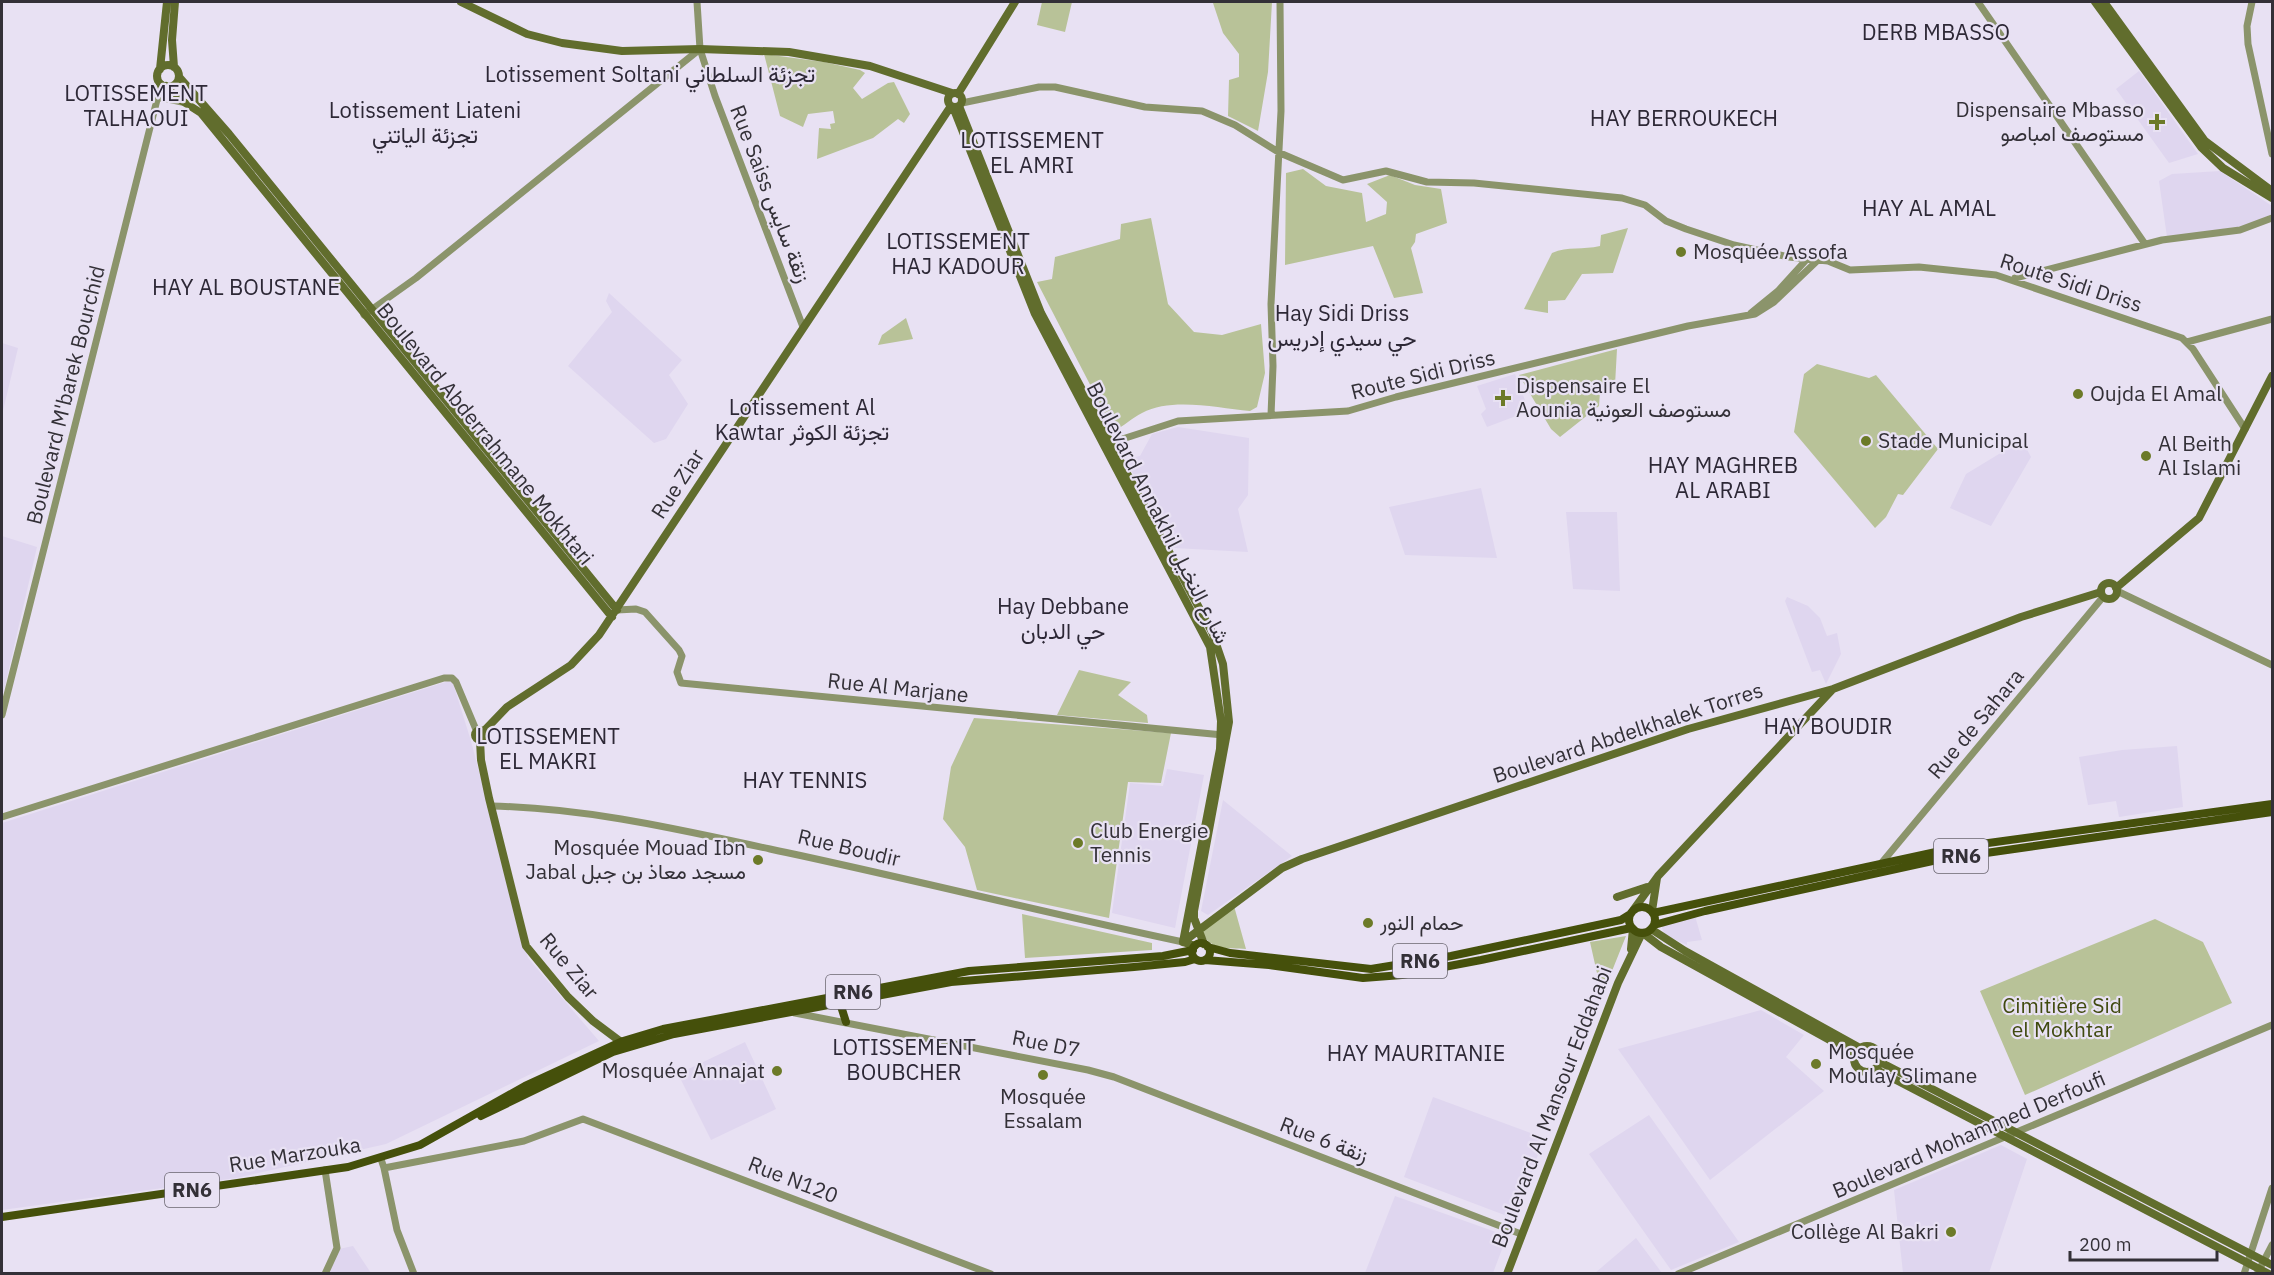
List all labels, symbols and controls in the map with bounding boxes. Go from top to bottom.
district label: DERB MBASSO [1862,17,2010,46]
district label: Lotissement Soltani تجزئة السلطاني [485,59,815,93]
district label: LOTISSEMENT TALHAOUI [64,78,208,132]
district label: Lotissement Liateni تجزئة الياتني [329,95,521,154]
place label: Dispensaire Mbasso مستوصف امباصو [1955,95,2144,147]
street label: Rue Saiss زنقة سايس [724,101,818,287]
district label: HAY BERROUKECH [1590,103,1778,132]
marker: Dispensaire Mbasso مستوصف امباصو [2148,113,2166,131]
district label: LOTISSEMENT EL AMRI [960,125,1104,179]
district label: HAY AL AMAL [1862,193,1996,222]
district label: LOTISSEMENT HAJ KADOUR [886,226,1030,280]
place label: Mosquée Assofa [1693,237,1848,265]
marker: Mosquée Assofa [1674,245,1688,259]
street label: Route Sidi Driss [1997,246,2146,318]
street label: Boulevard M'barek Bourchid [19,262,111,527]
district label: HAY AL BOUSTANE [152,272,340,301]
street label: Boulevard Abderrahmane Mokhtari [371,296,600,570]
district label: Hay Sidi Driss حي سيدي إدريس [1267,298,1417,357]
street label: Route Sidi Driss [1348,343,1498,405]
place label: Dispensaire El Aounia مستوصف العونية [1516,371,1731,423]
street label: Boulevard Annakhil شارع النخيل [1080,377,1237,649]
place label: Oujda El Amal [2090,379,2222,407]
marker: Oujda El Amal [2071,387,2085,401]
marker: Dispensaire El Aounia مستوصف العونية [1494,389,1512,407]
district label: Lotissement Al Kawtar تجزئة الكوثر [715,392,890,446]
place label: Stade Municipal [1878,426,2029,454]
place label: Al Beith Al Islami [2158,429,2241,481]
marker: Stade Municipal [1859,434,1873,448]
street label: Rue Ziar [644,443,710,524]
marker: Al Beith Al Islami [2139,449,2153,463]
district label: HAY MAGHREB AL ARABI [1648,450,1798,504]
district label: Hay Debbane حي الدبان [997,591,1129,650]
street label: Rue de Sahara [1921,662,2030,784]
street label: Rue Al Marjane [826,666,970,708]
street label: Boulevard Abdelkhalek Torres [1489,675,1766,789]
district label: HAY BOUDIR [1763,711,1893,740]
district label: LOTISSEMENT EL MAKRI [476,721,620,775]
district label: HAY TENNIS [743,765,867,794]
place label: Club Energie Tennis [1090,816,1209,868]
street label: Rue Boudir [795,822,904,872]
place label: Mosquée Mouad Ibn Jabal مسجد معاذ بن جبل [525,833,746,885]
marker: Club Energie Tennis [1071,836,1085,850]
road number: RN6 [1934,839,1988,873]
marker: Mosquée Mouad Ibn Jabal مسجد معاذ بن جبل [751,853,765,867]
place label: حمام النور [1379,908,1464,937]
marker: حمام النور [1361,916,1375,930]
street label: Rue Ziar [534,926,606,1005]
road number: RN6 [1393,944,1447,978]
street label: Boulevard Al Mansour Eddahabi [1484,962,1618,1252]
road number: RN6 [826,975,880,1009]
park label: Cimitière Sid el Mokhtar [2002,991,2122,1043]
street label: Rue D7 [1010,1023,1083,1063]
district label: LOTISSEMENT BOUBCHER [832,1032,976,1086]
place label: Mosquée Moulay Slimane [1828,1037,1977,1089]
district label: HAY MAURITANIE [1327,1038,1505,1067]
place label: Mosquée Annajat [601,1056,765,1084]
marker: Mosquée Moulay Slimane [1809,1057,1823,1071]
marker: Mosquée Annajat [770,1064,784,1078]
street label: Boulevard Mohammed Derfoufi [1828,1064,2109,1204]
marker: Mosquée Essalam [1036,1068,1050,1082]
place label: Mosquée Essalam [1000,1082,1086,1134]
street label: Rue 6 زنقة [1276,1109,1373,1169]
street label: Rue Marzouka [227,1130,363,1178]
street label: Rue N120 [744,1149,842,1209]
road number: RN6 [165,1173,219,1207]
place label: Collège Al Bakri [1791,1217,1939,1245]
scale bar [2070,1224,2217,1262]
marker: Collège Al Bakri [1944,1225,1958,1239]
text: 200 m [2079,1233,2131,1256]

